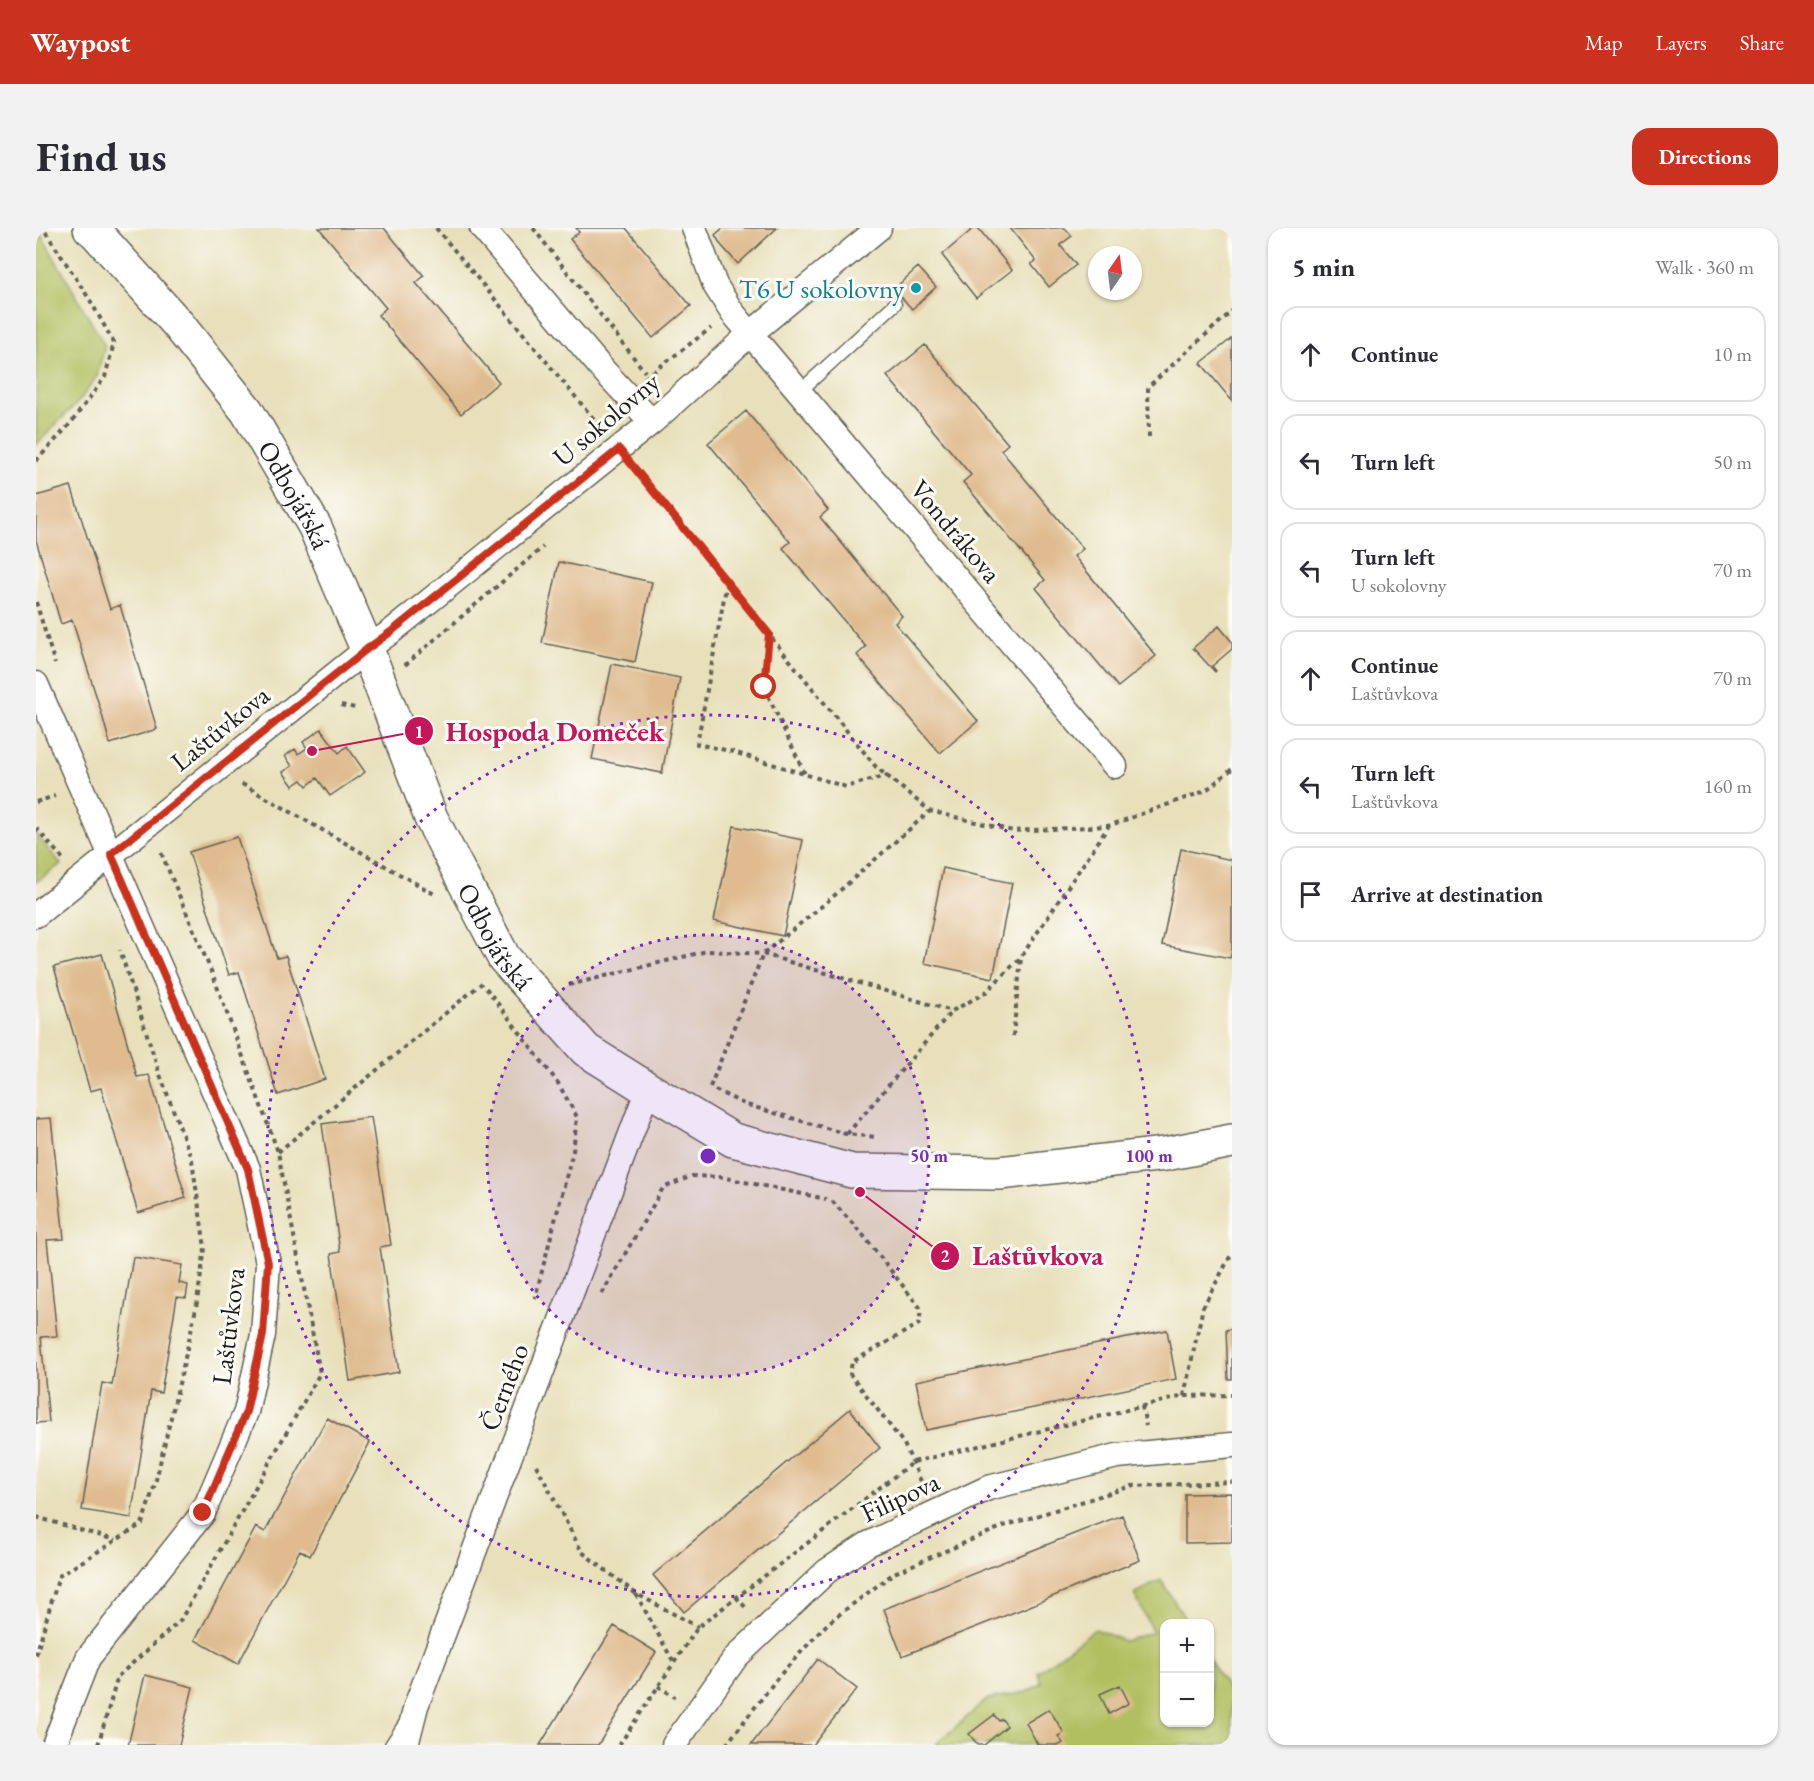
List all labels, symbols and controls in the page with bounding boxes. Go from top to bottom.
text: Waypost [30,24,131,60]
text: Map [1585,29,1623,56]
text: Layers [1656,29,1707,56]
text: Share [1740,29,1784,56]
button: Directions [1632,128,1778,185]
text: Find us [36,129,167,184]
north arrow [1088,246,1142,300]
text: 5 min [1292,250,1355,284]
text: Walk · 360 m [1655,254,1754,280]
place label: T6 U sokolovny [739,271,904,306]
marker: T6 U sokolovny [909,281,923,295]
icon: ahead [1294,338,1327,371]
text: Continue [1351,340,1438,369]
text: 10 m [1713,341,1752,367]
street label: U sokolovny [545,364,667,474]
street label: Odbojářská [251,434,340,554]
icon: left [1294,446,1327,479]
text: Turn left [1351,448,1435,477]
text: 50 m [1713,449,1752,475]
street label: Vondrákova [903,472,1010,590]
text: Turn left [1351,543,1435,572]
icon: left [1294,554,1327,587]
text: 70 m [1713,557,1752,583]
text: U sokolovny [1351,572,1446,598]
text: Continue [1351,651,1438,680]
icon: ahead [1294,662,1327,695]
text: 70 m [1713,665,1752,691]
route start [750,673,776,699]
street label: Laštůvkova [163,677,277,779]
text: Laštůvkova [1351,680,1438,706]
callout: Hospoda Domeček [404,708,676,754]
text: Hospoda Domeček [446,713,665,749]
text: 1 [414,720,424,743]
text: Turn left [1351,759,1435,788]
icon: left [1294,770,1327,803]
text: 160 m [1704,773,1752,799]
text: Laštůvkova [1351,788,1438,814]
street label: Odbojářská [450,876,542,997]
icon: arrive [1294,878,1327,911]
text: Arrive at destination [1351,880,1543,909]
text: 50 m [910,1144,948,1167]
text: 100 m [1125,1144,1173,1167]
centre of rings [698,1146,718,1166]
callout: Laštůvkova [930,1233,1115,1279]
text: Laštůvkova [972,1237,1104,1273]
text: 2 [940,1244,950,1267]
street label: Laštůvkova [203,1265,253,1387]
street label: Černého [471,1338,537,1436]
street label: Filipova [855,1464,945,1530]
route end [189,1499,215,1525]
map controls [1160,1619,1214,1727]
button: + [1160,1619,1214,1673]
button: − [1160,1673,1214,1727]

